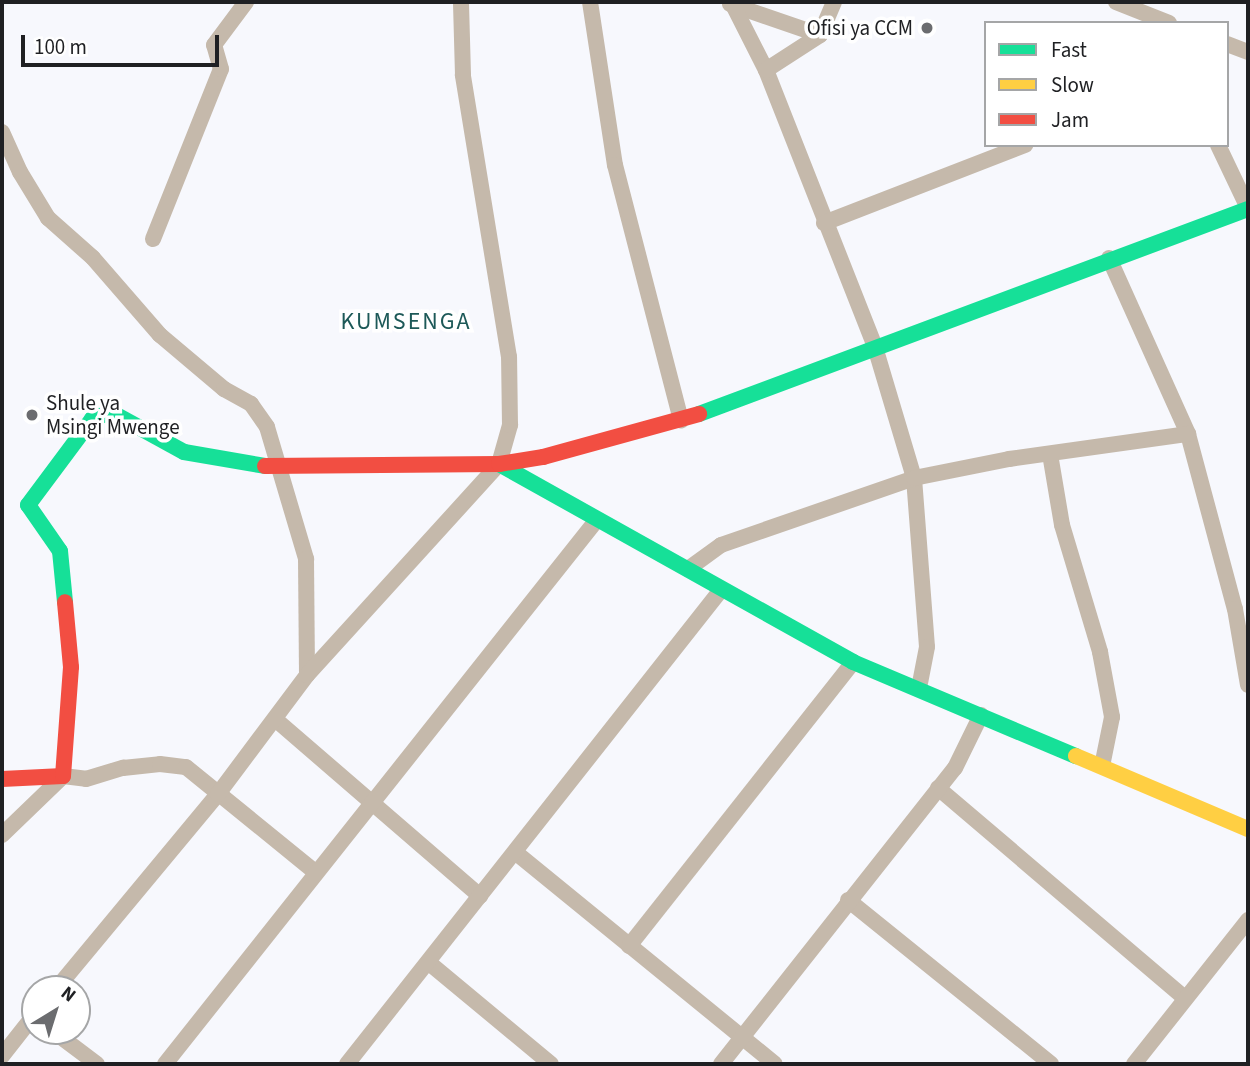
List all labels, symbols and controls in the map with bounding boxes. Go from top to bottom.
place label: Ofisi ya CCM [807,15,913,41]
marker: Ofisi ya CCM [919,20,935,36]
scale bar [24,21,222,65]
legend [984,21,1229,147]
text: 100 m [34,32,87,62]
text: Fast [1051,35,1087,65]
text: Slow [1051,70,1094,100]
text: Jam [1051,105,1089,135]
district label: KUMSENGA [341,308,471,336]
place label: Shule ya Msingi Mwenge [46,390,180,440]
marker: Shule ya Msingi Mwenge [24,407,40,423]
north arrow [21,975,91,1045]
text: N [55,980,81,1009]

